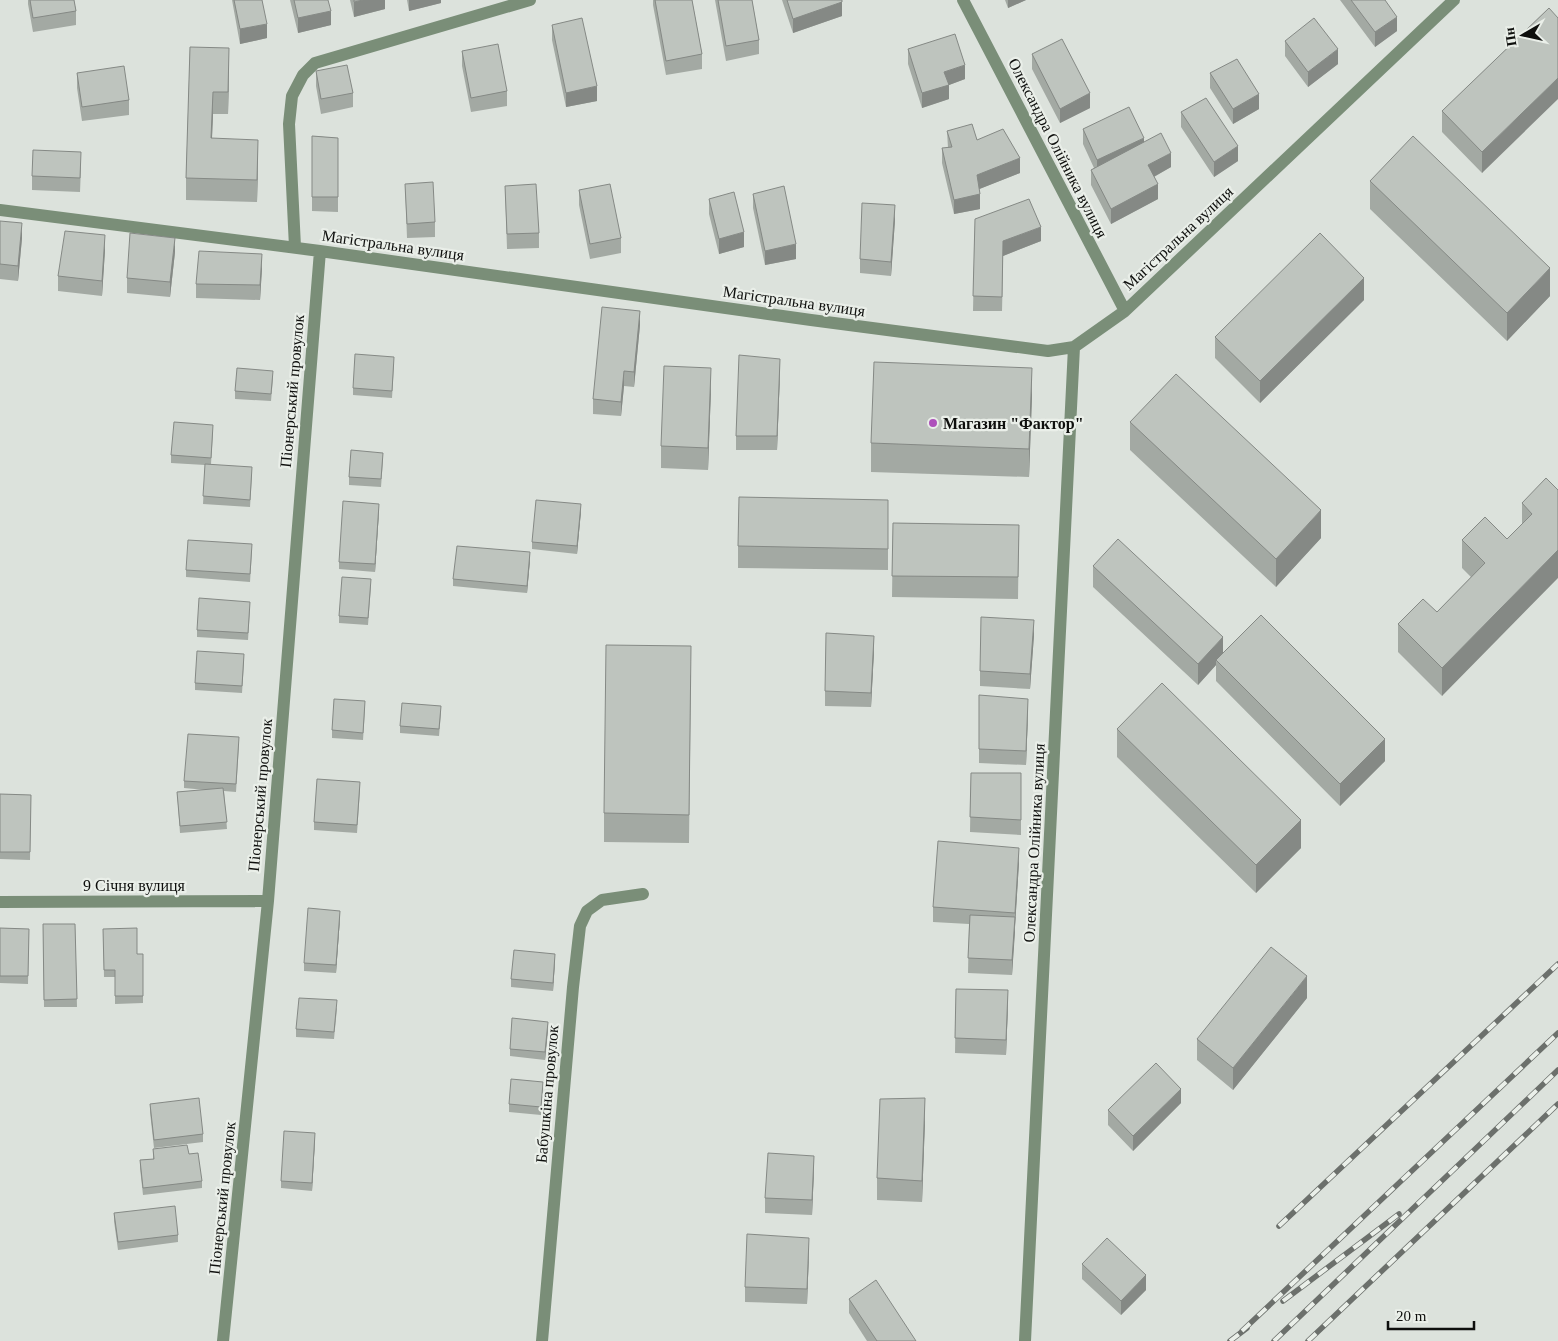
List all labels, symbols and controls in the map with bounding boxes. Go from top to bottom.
north arrow [1498,10,1548,60]
text: Пн [1502,26,1520,47]
street label: Олександра Олійника вулиця [1004,55,1111,242]
street label: Магістральна вулиця [1120,182,1237,294]
street label: Магістральна вулиця [321,227,466,264]
street label: Магістральна вулиця [722,283,867,320]
street label: Піонерський провулок [277,314,308,468]
place label: Магазин "Фактор" [943,415,1084,433]
marker: Магазин "Фактор" [927,417,939,429]
street label: Піонерський провулок [245,718,276,872]
street label: Олександра Олійника вулиця [1020,742,1049,943]
street label: 9 Січня вулиця [83,877,186,895]
street label: Бабушкіна провулок [532,1024,563,1164]
street label: Піонерський провулок [206,1121,239,1275]
scale bar [1388,1298,1474,1330]
text: 20 m [1396,1308,1427,1324]

